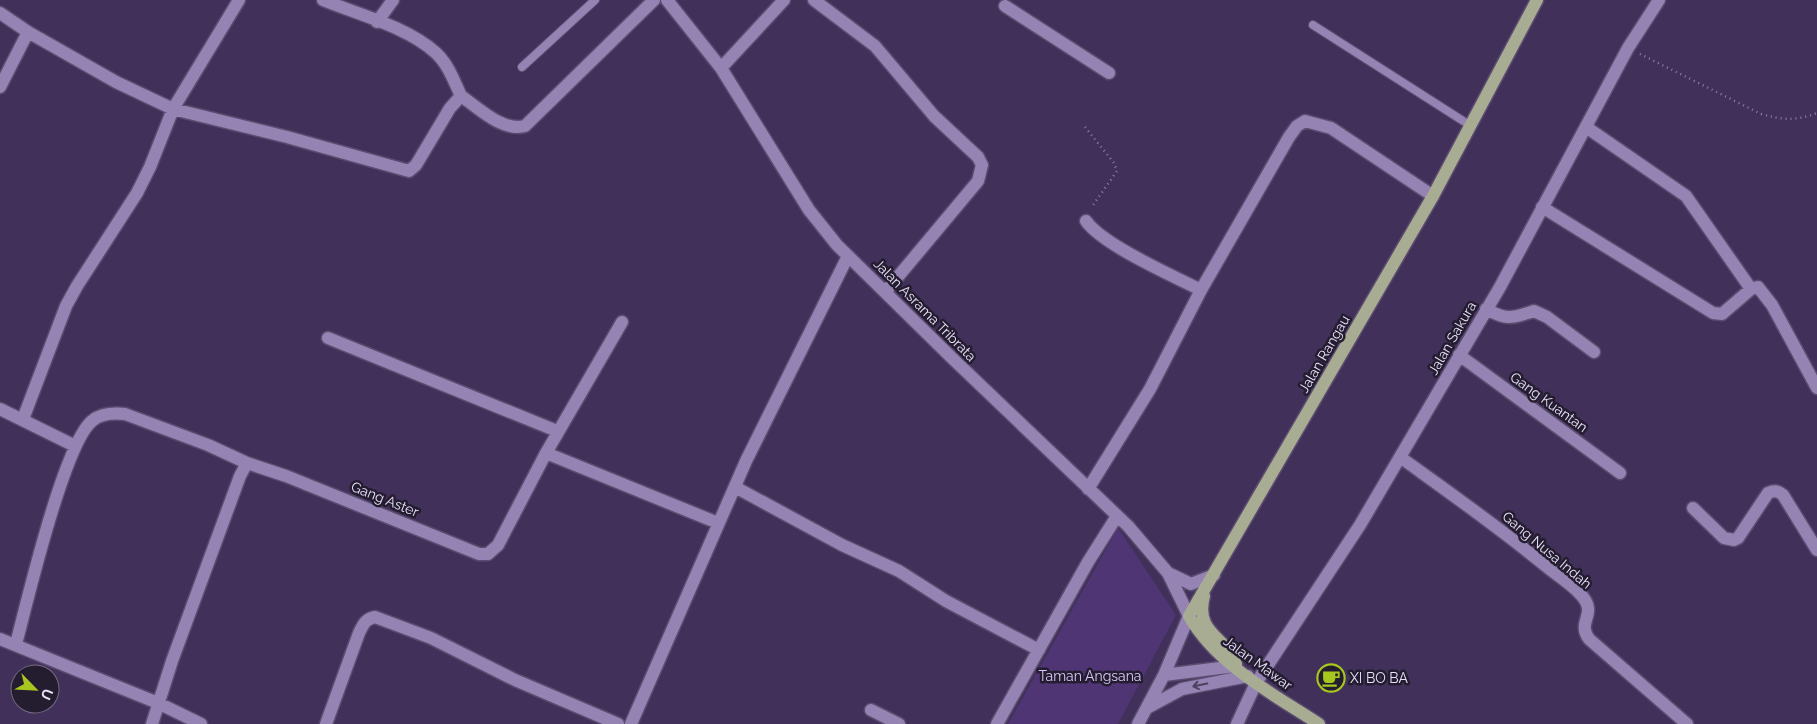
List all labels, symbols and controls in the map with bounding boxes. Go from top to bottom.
street label: Jalan Asrama Tribrata [871,256,979,364]
street label: Jalan Sakura [1425,299,1479,377]
street label: Jalan Rangau [1295,312,1353,396]
street label: Gang Kuantan [1507,369,1591,435]
street label: Gang Aster [349,478,421,520]
street label: Gang Nusa Indah [1499,508,1595,592]
street label: Jalan Mawar [1221,633,1295,693]
cafe icon: XI BO BA [1316,663,1346,693]
north arrow [10,664,60,714]
park label: Taman Angsana [1039,668,1141,684]
place label: XI BO BA [1350,670,1408,686]
one-way arrow [1193,681,1209,691]
text: U [37,686,56,702]

